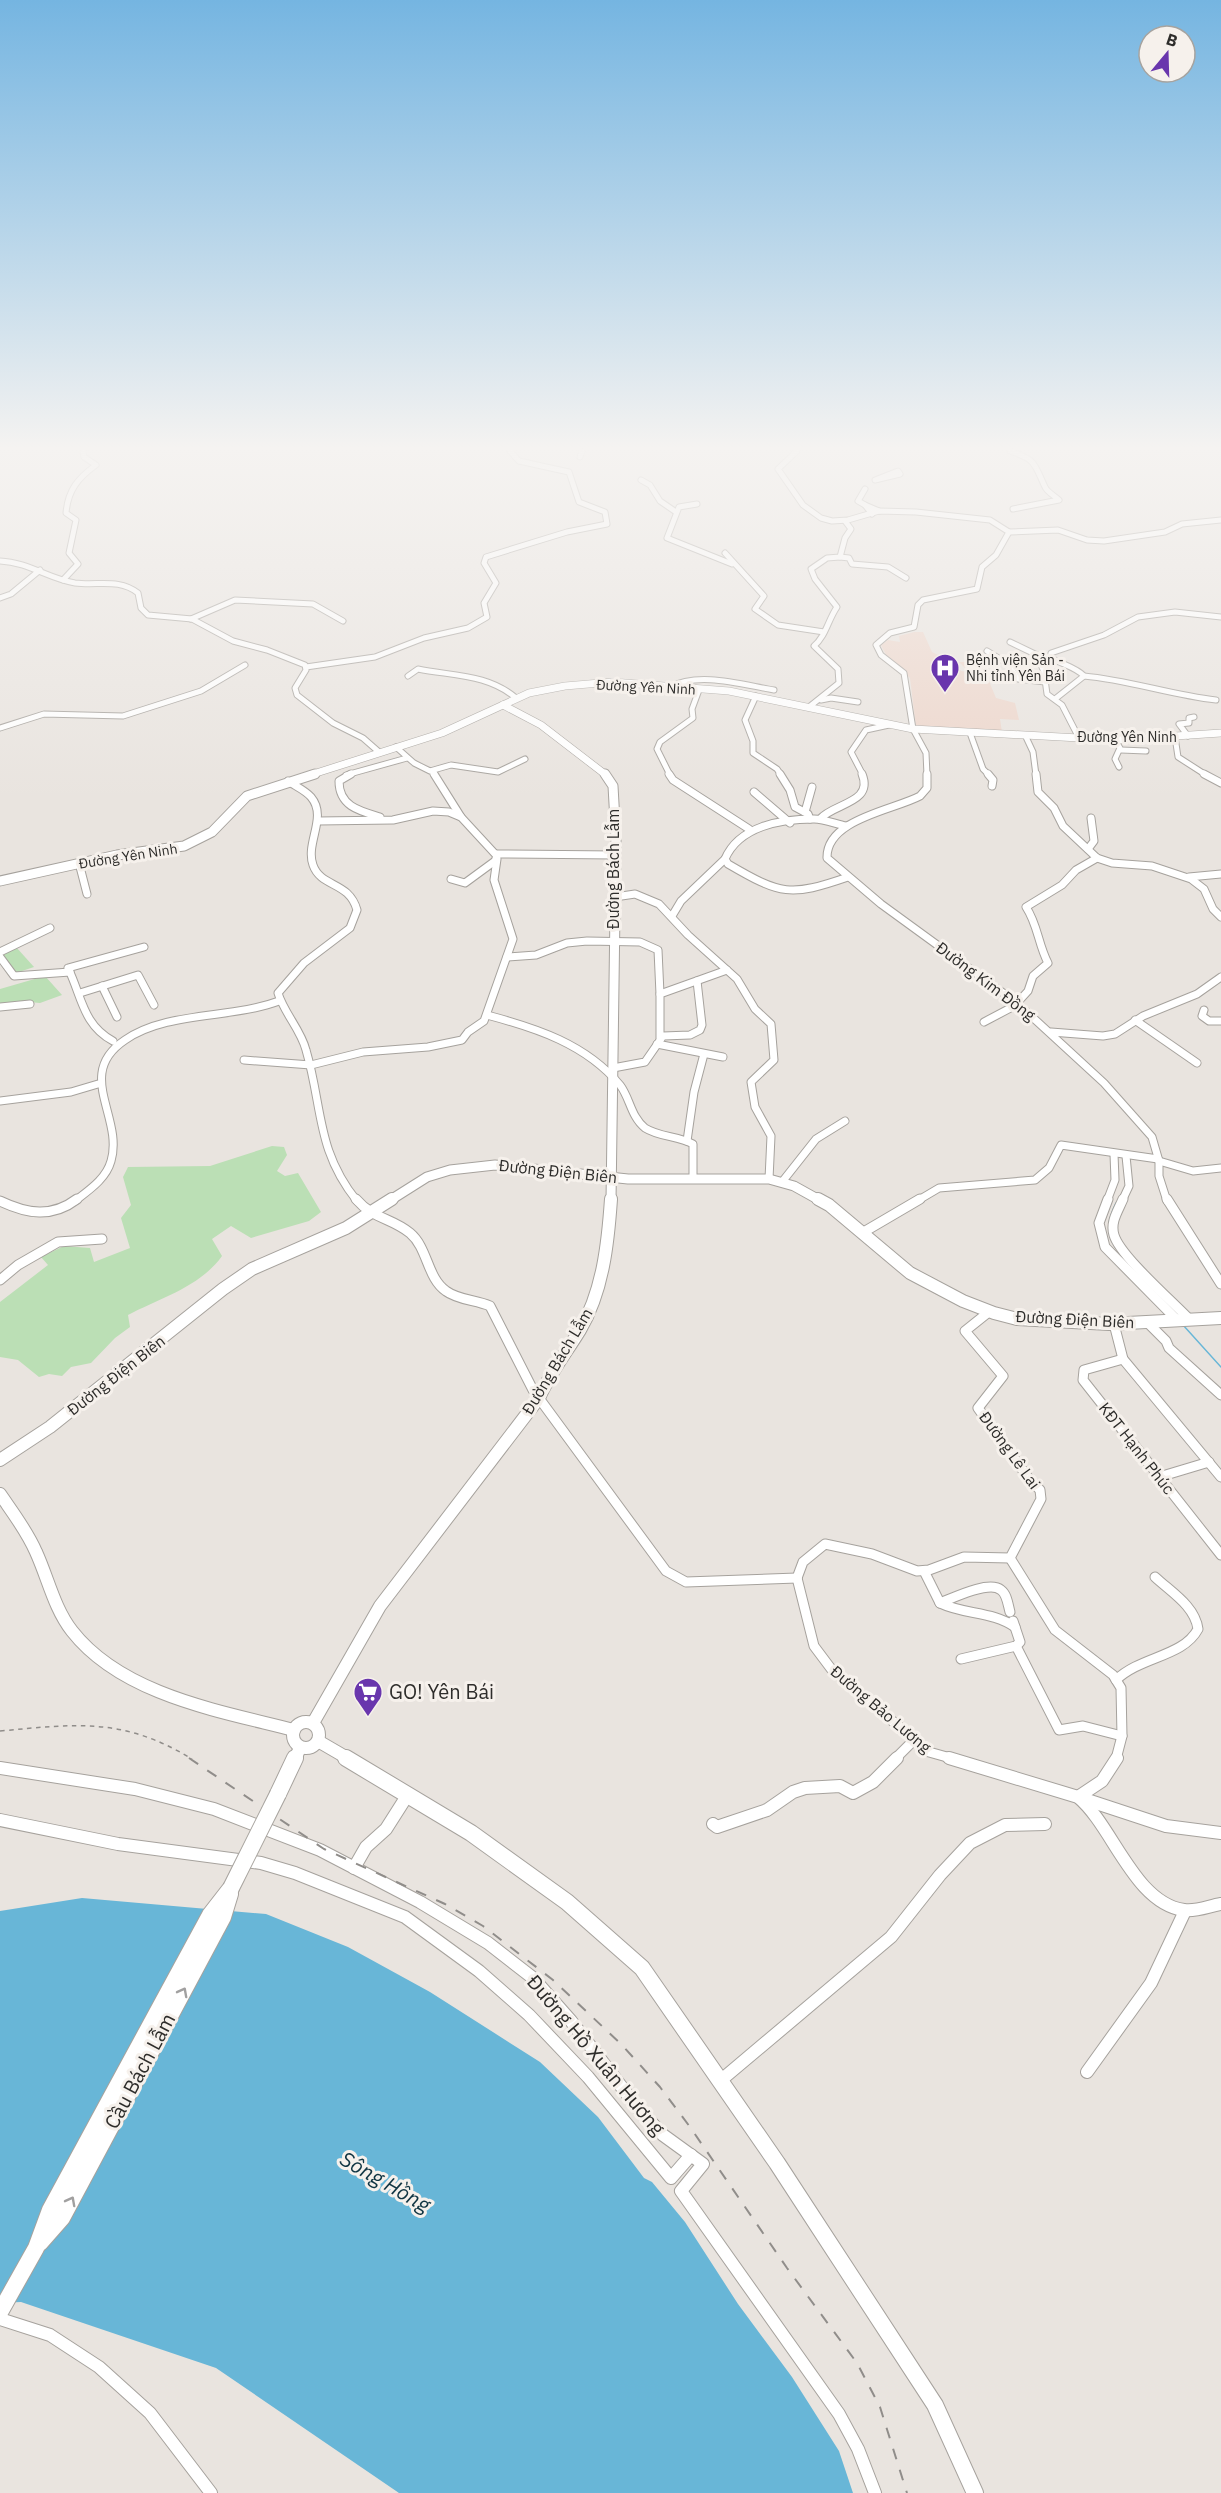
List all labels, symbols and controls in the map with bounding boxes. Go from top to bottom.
north arrow [1137,24,1197,84]
text: B [1164,29,1180,51]
place label: Bệnh viện Sản - Nhi tỉnh Yên Bái [966,651,1065,685]
hospital icon: Bệnh viện Sản - Nhi tỉnh Yên Bái [929,652,961,694]
street label: Đường Yên Ninh [596,675,696,699]
street label: Đường Yên Ninh [1077,728,1177,746]
street label: Đường Bách Lẫm [603,809,623,929]
street label: Đường Yên Ninh [77,839,179,873]
street label: Đường Kim Đồng [932,937,1040,1025]
street label: Đường Điện Biên [498,1155,618,1187]
street label: Đường Bách Lẫm [517,1304,597,1418]
street label: Đường Điện Biên [1015,1306,1135,1332]
street label: Đường Điện Biên [63,1331,169,1419]
street label: KĐT Hạnh Phúc [1095,1398,1179,1498]
street label: Đường Lê Lai [975,1407,1045,1493]
street label: Đường Bảo Lương [827,1661,936,1757]
supermarket icon: GO! Yên Bái [352,1676,384,1718]
place label: GO! Yên Bái [389,1678,494,1705]
street label: Đường Hồ Xuân Hương [521,1969,672,2141]
one-way arrow [176,1988,187,1998]
street label: Cầu Bách Lẫm [98,2008,181,2133]
water label: Sông Hồng [335,2144,437,2219]
one-way arrow [64,2196,75,2207]

